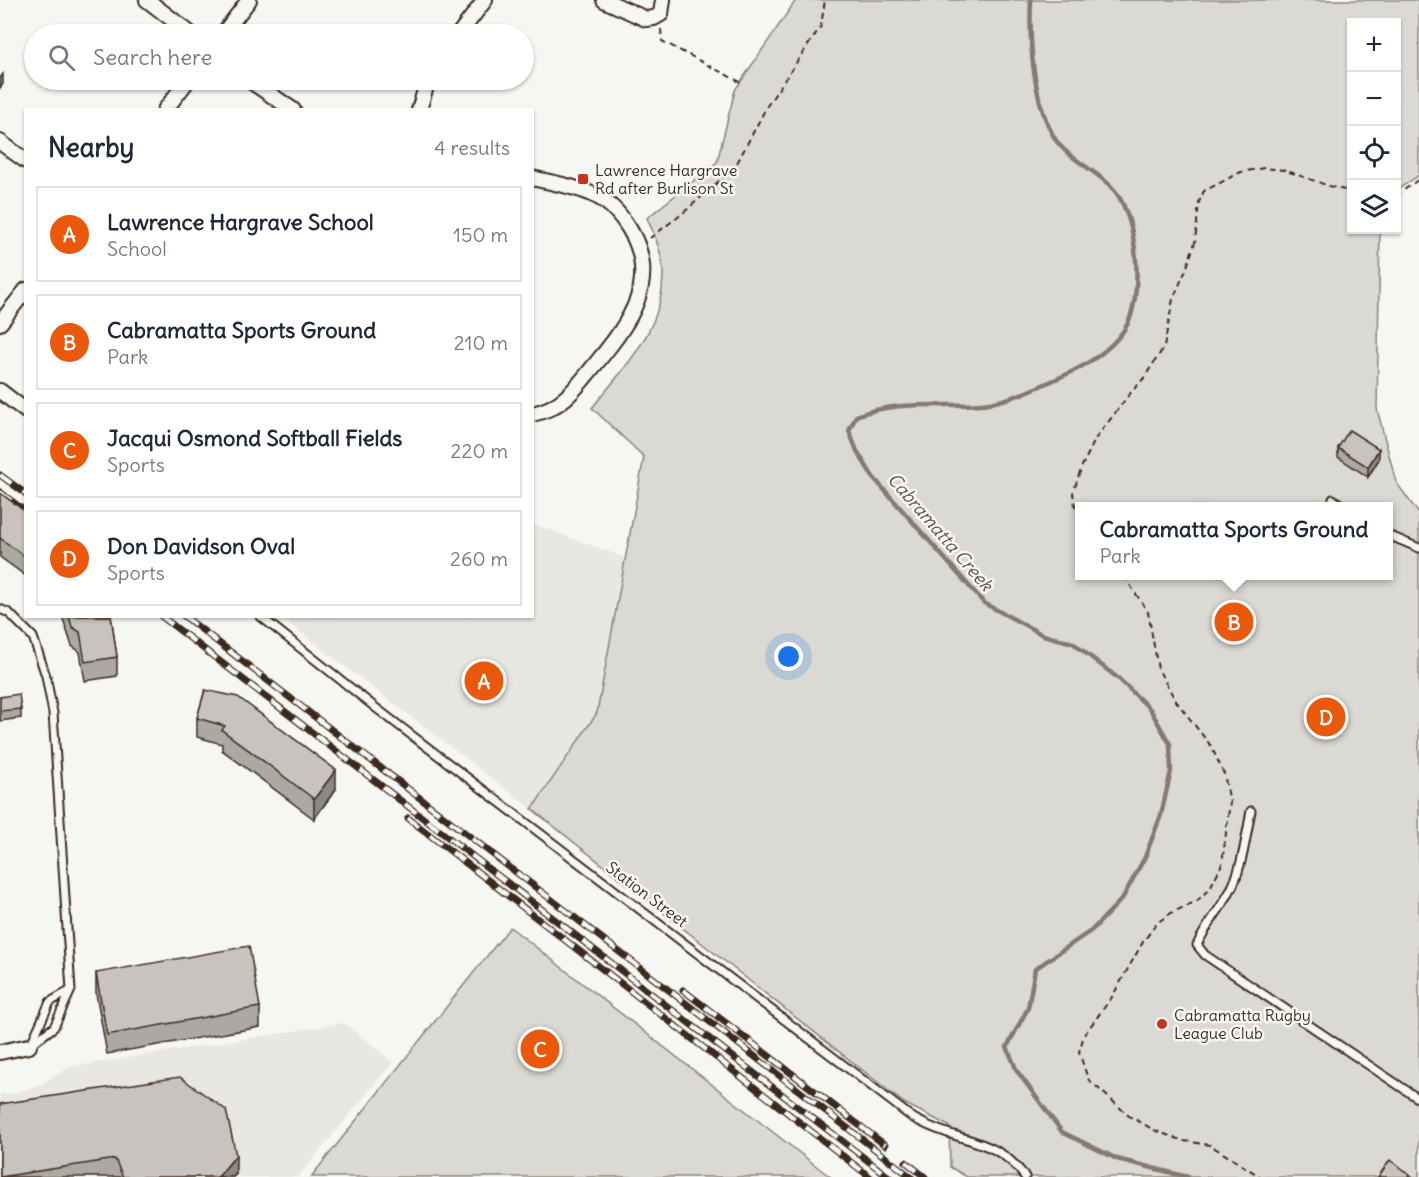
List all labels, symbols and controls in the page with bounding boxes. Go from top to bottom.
map controls [1347,18,1401,234]
button: + [1347,18,1401,72]
search box [24,24,534,90]
icon: search [45,41,78,74]
text: Search here [93,43,212,71]
button: − [1347,72,1401,126]
button: locate [1347,126,1401,180]
text: Nearby [48,131,134,164]
text: 4 results [434,135,510,160]
place label: Lawrence Hargrave Rd after Burlison St [595,160,737,198]
marker: Lawrence Hargrave Rd after Burlison St [576,172,590,186]
button: layers [1347,180,1401,234]
text: Lawrence Hargrave School [107,208,374,236]
text: A [63,222,76,247]
text: 150 m [453,222,508,247]
text: School [107,236,167,261]
text: Cabramatta Sports Ground [107,316,376,344]
text: B [63,330,76,355]
text: 210 m [454,330,508,355]
text: Park [107,344,148,369]
text: Jacqui Osmond Softball Fields [107,424,402,452]
text: C [63,438,76,463]
text: 220 m [451,438,508,463]
text: Sports [107,452,165,477]
water label: Cabramatta Creek [883,468,999,597]
popup [1075,502,1393,580]
text: Cabramatta Sports Ground [1099,515,1369,543]
text: Don Davidson Oval [107,532,295,560]
text: Park [1099,543,1141,568]
text: D [62,546,77,571]
text: 260 m [450,546,508,571]
text: Sports [107,560,165,585]
pin: B [1214,600,1254,644]
your location [774,642,803,671]
pin: A [464,658,504,704]
pin: D [1306,694,1346,740]
street label: Station Street [602,857,692,932]
place label: Cabramatta Rugby League Club [1174,1005,1311,1043]
marker: Cabramatta Rugby League Club [1155,1017,1169,1031]
pin: C [520,1026,560,1072]

